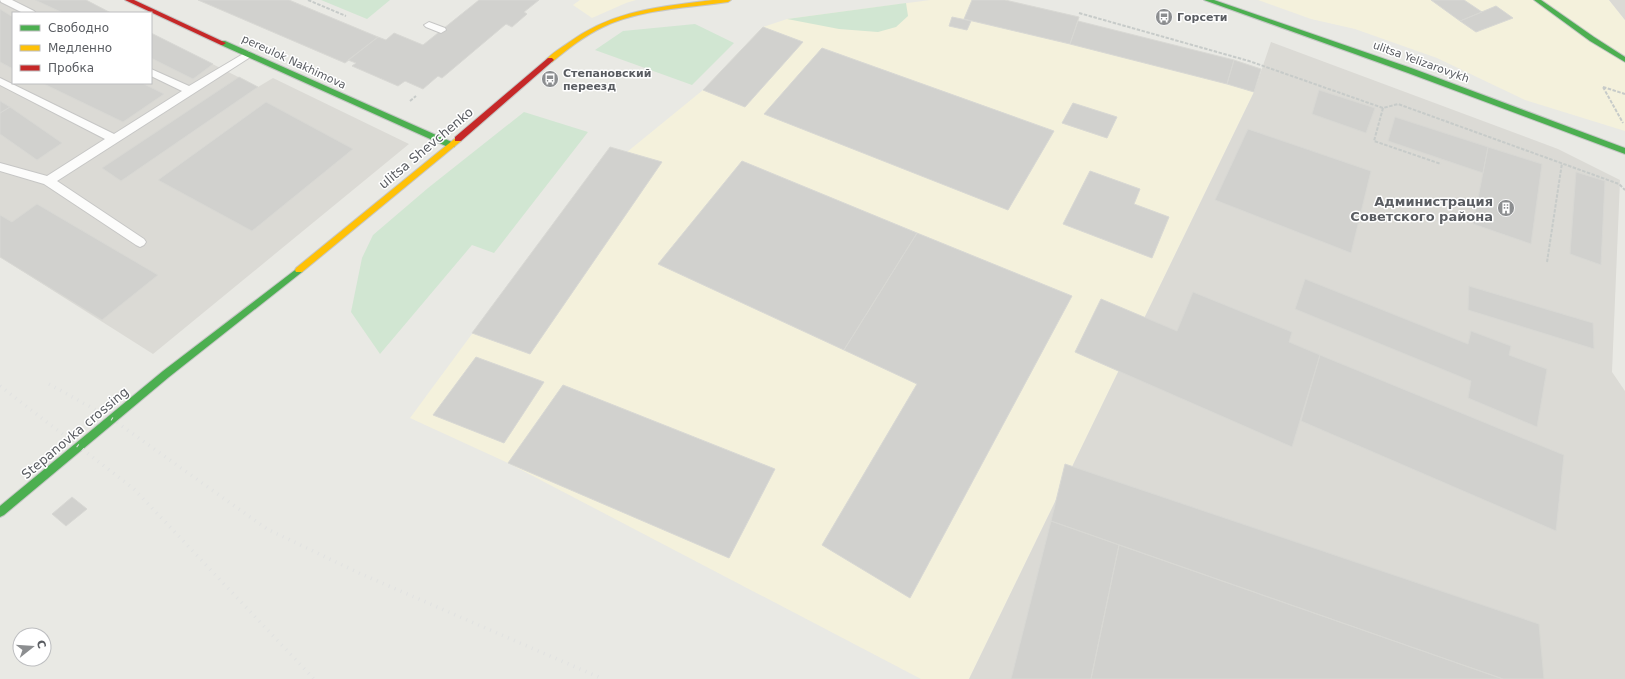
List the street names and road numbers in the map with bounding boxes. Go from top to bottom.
street label: pereulok Nakhimova [240,32,348,92]
street label: ulitsa Yelizarovykh [1371,39,1471,85]
street label: ulitsa Shevchenko [376,104,476,192]
street label: Stepanovka crossing [19,384,131,482]

